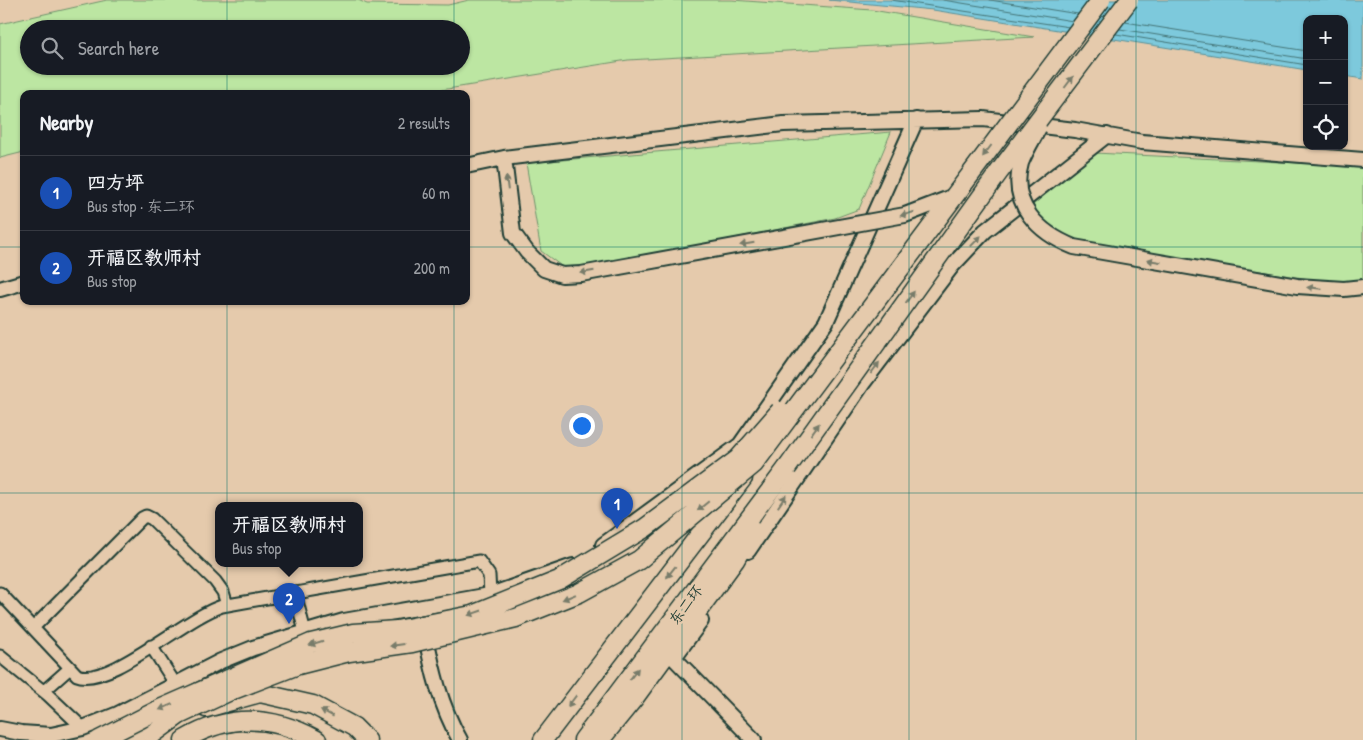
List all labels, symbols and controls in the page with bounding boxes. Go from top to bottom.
map controls [1303,15,1348,150]
button: + [1303,15,1348,60]
search box [20,20,470,75]
icon: search [38,34,66,62]
text: Search here [78,35,159,61]
button: − [1303,60,1348,105]
one-way arrow [1064,75,1074,88]
button: locate [1303,105,1348,150]
text: Nearby [40,108,93,137]
text: 2 results [398,112,450,134]
one-way arrow [982,144,993,157]
text: 四方坪 [87,169,144,195]
one-way arrow [503,175,511,191]
text: 1 [53,182,59,204]
text: 60 m [422,182,450,204]
text: Bus stop · 东二环 [87,195,195,217]
one-way arrow [899,211,914,219]
one-way arrow [970,235,982,247]
one-way arrow [739,240,755,248]
text: 开福区教师村 [87,244,201,270]
one-way arrow [1146,256,1162,264]
text: 2 [52,257,60,279]
text: 200 m [414,257,450,279]
one-way arrow [579,269,595,277]
text: Bus stop [87,270,136,292]
one-way arrow [1306,284,1322,292]
one-way arrow [905,290,915,303]
one-way arrow [870,361,880,375]
your location [569,413,595,439]
one-way arrow [810,423,821,436]
pin: 1 [601,488,633,529]
one-way arrow [777,495,787,508]
one-way arrow [697,500,709,511]
popup [215,502,363,567]
text: 开福区教师村 [232,511,346,537]
text: Bus stop [232,537,281,559]
one-way arrow [666,565,676,579]
street label: 东二环 [664,580,708,629]
pin: 2 [273,583,305,624]
one-way arrow [562,593,576,601]
one-way arrow [467,610,482,618]
one-way arrow [308,639,323,647]
one-way arrow [388,642,404,650]
one-way arrow [629,667,639,681]
one-way arrow [567,694,578,707]
one-way arrow [159,703,173,711]
one-way arrow [320,709,334,717]

